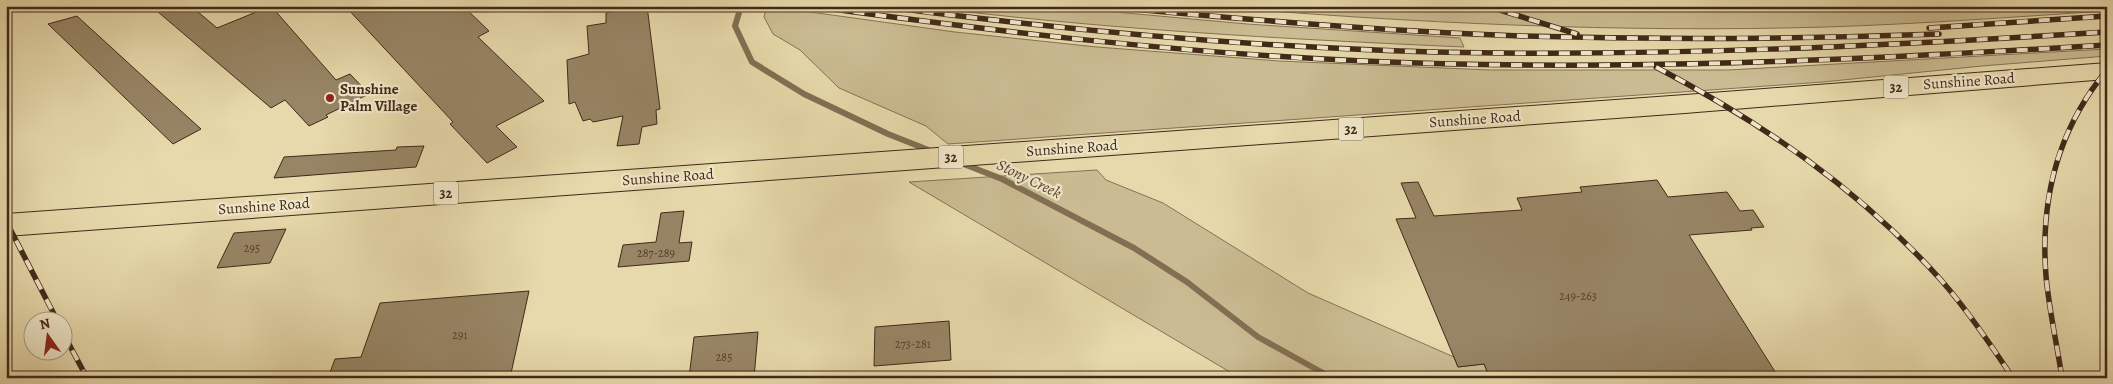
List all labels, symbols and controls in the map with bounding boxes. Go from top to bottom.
street label: Sunshine Road [1923,68,2016,94]
road number: 32 [1884,75,1908,98]
place label: Sunshine Palm Village [340,79,417,116]
marker: Sunshine Palm Village [324,92,336,104]
street label: Sunshine Road [1429,106,1522,132]
road number: 32 [1338,118,1364,140]
street label: Sunshine Road [1026,135,1119,161]
road number: 32 [938,146,964,168]
water label: Stony Creek [993,154,1065,204]
street label: Sunshine Road [622,164,715,190]
road number: 32 [434,182,458,204]
street label: Sunshine Road [218,193,311,219]
house number: 295 [244,240,260,256]
house number: 287-289 [637,245,675,261]
house number: 249-263 [1559,288,1597,304]
north arrow [22,312,72,362]
text: N [38,313,52,334]
house number: 291 [452,327,468,343]
house number: 273-281 [895,336,931,352]
house number: 285 [716,349,732,365]

